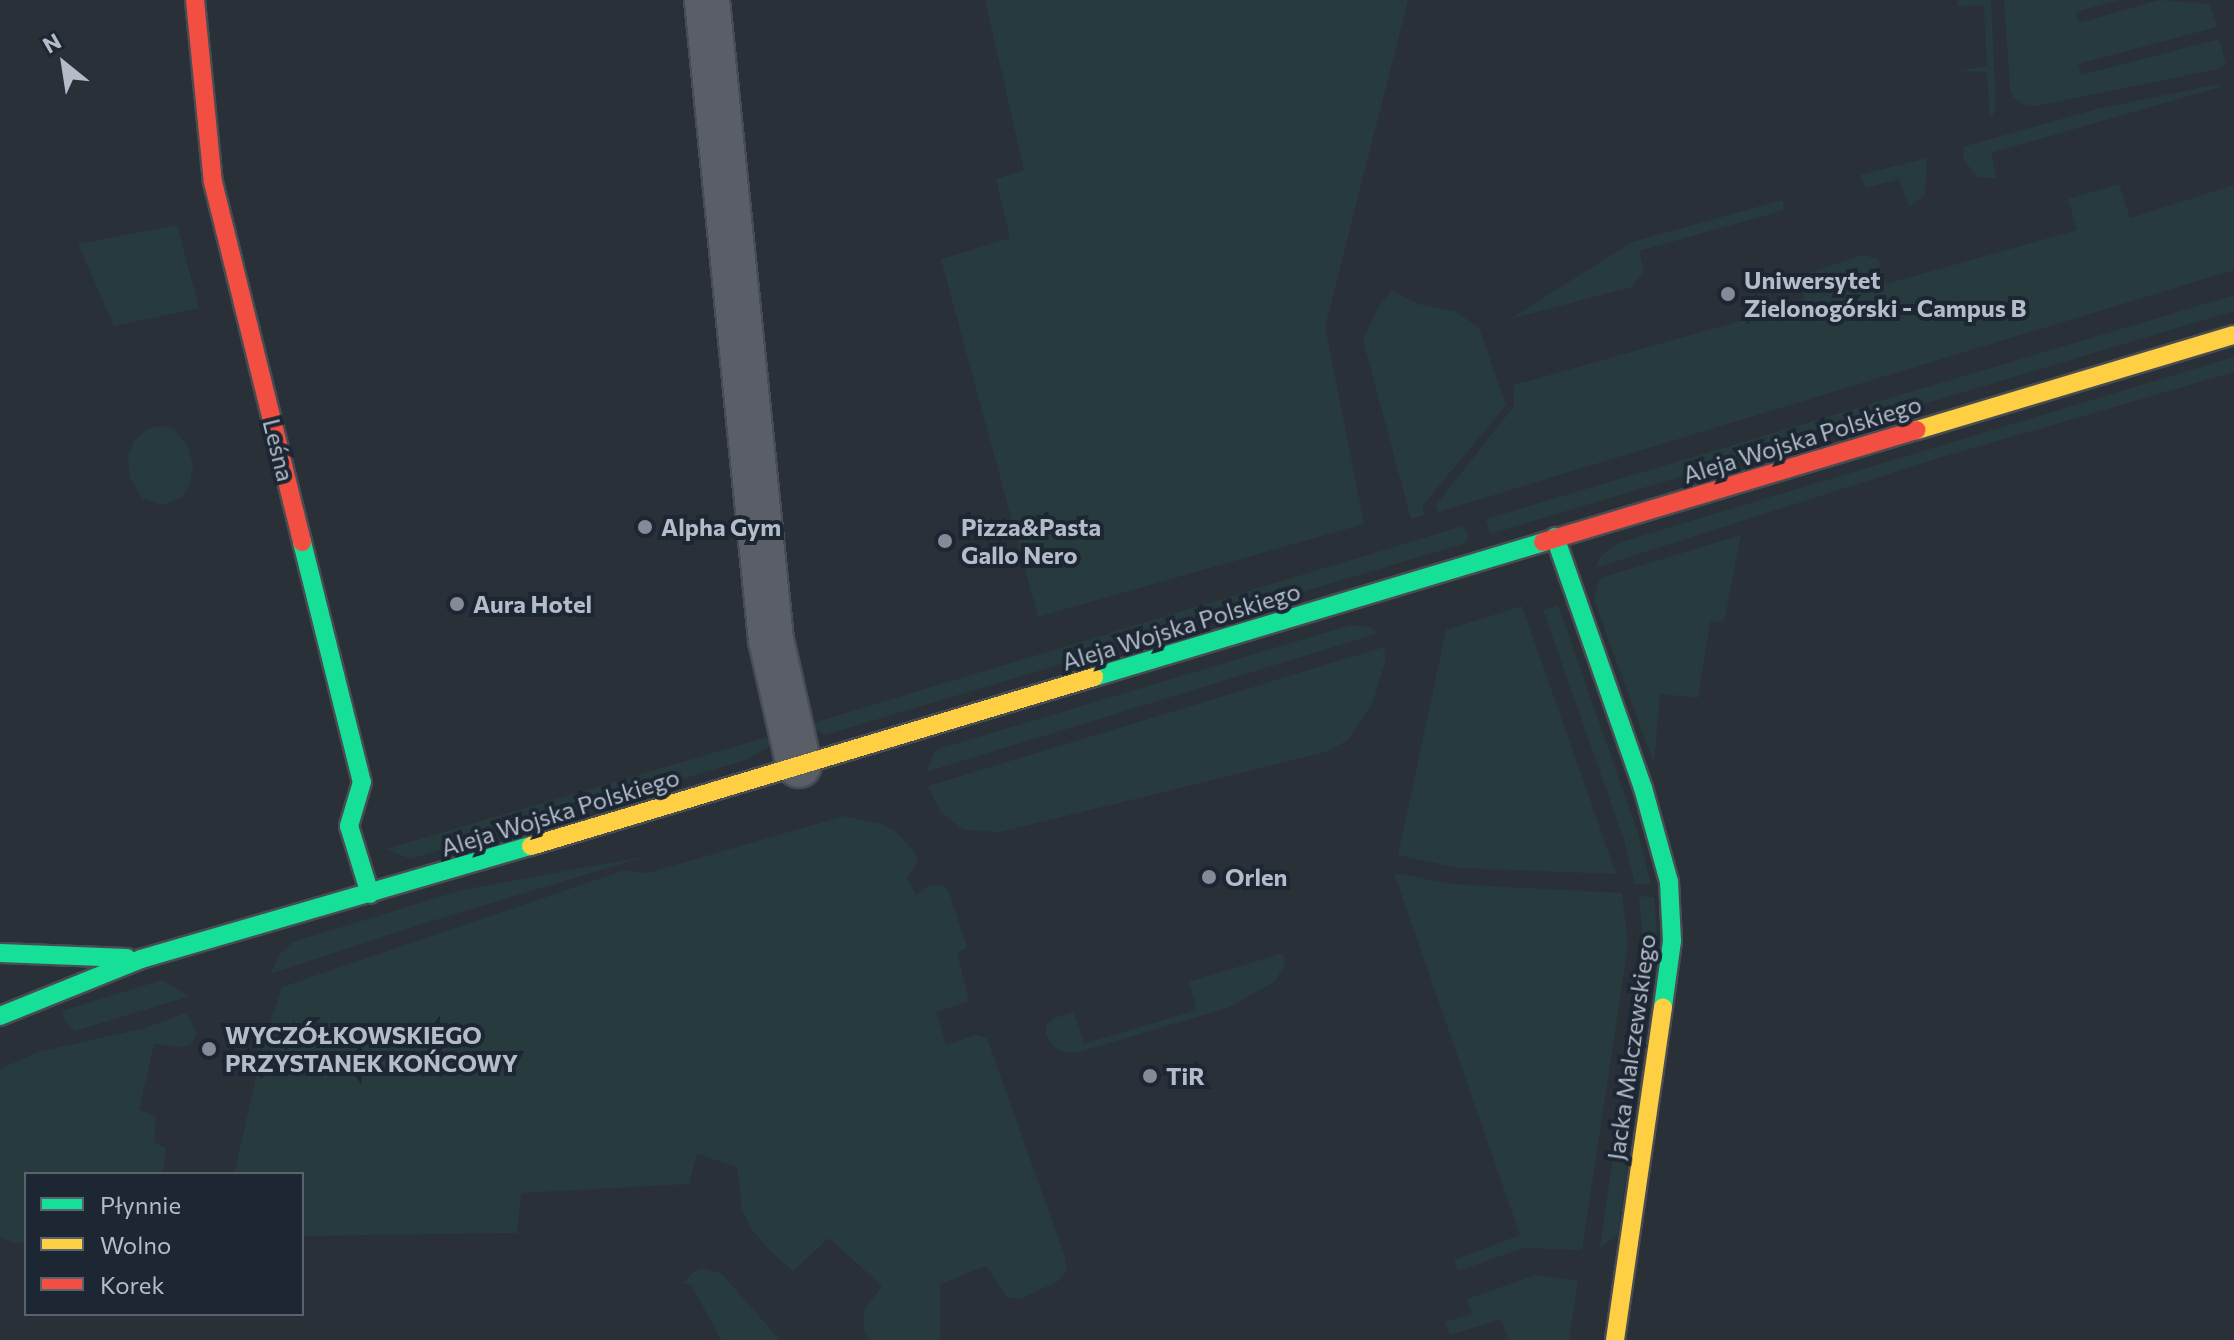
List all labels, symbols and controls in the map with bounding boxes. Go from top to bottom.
north arrow [24,24,104,104]
text: N [38,27,66,59]
place label: Uniwersytet Zielonogórski - Campus B [1744,266,2026,322]
marker: Uniwersytet Zielonogórski - Campus B [1719,285,1737,303]
street label: Aleja Wojska Polskiego [1679,389,1925,489]
street label: Leśna [257,416,301,484]
place label: Alpha Gym [661,513,781,541]
place label: Pizza&Pasta Gallo Nero [961,513,1101,569]
marker: Alpha Gym [636,518,654,536]
marker: Pizza&Pasta Gallo Nero [936,532,954,550]
street label: Aleja Wojska Polskiego [1058,576,1304,676]
place label: Aura Hotel [473,590,592,618]
marker: Aura Hotel [448,595,466,613]
street label: Aleja Wojska Polskiego [437,762,683,862]
place label: Orlen [1225,863,1287,891]
marker: Orlen [1200,868,1218,886]
street label: Jacka Malczewskiego [1601,932,1661,1162]
place label: WYCZÓŁKOWSKIEGO PRZYSTANEK KOŃCOWY [225,1021,518,1077]
marker: WYCZÓŁKOWSKIEGO PRZYSTANEK KOŃCOWY [200,1040,218,1058]
place label: TiR [1166,1062,1205,1090]
marker: TiR [1141,1067,1159,1085]
legend [24,1172,304,1316]
text: Płynnie [100,1190,181,1219]
text: Wolno [100,1230,171,1259]
text: Korek [100,1270,164,1299]

